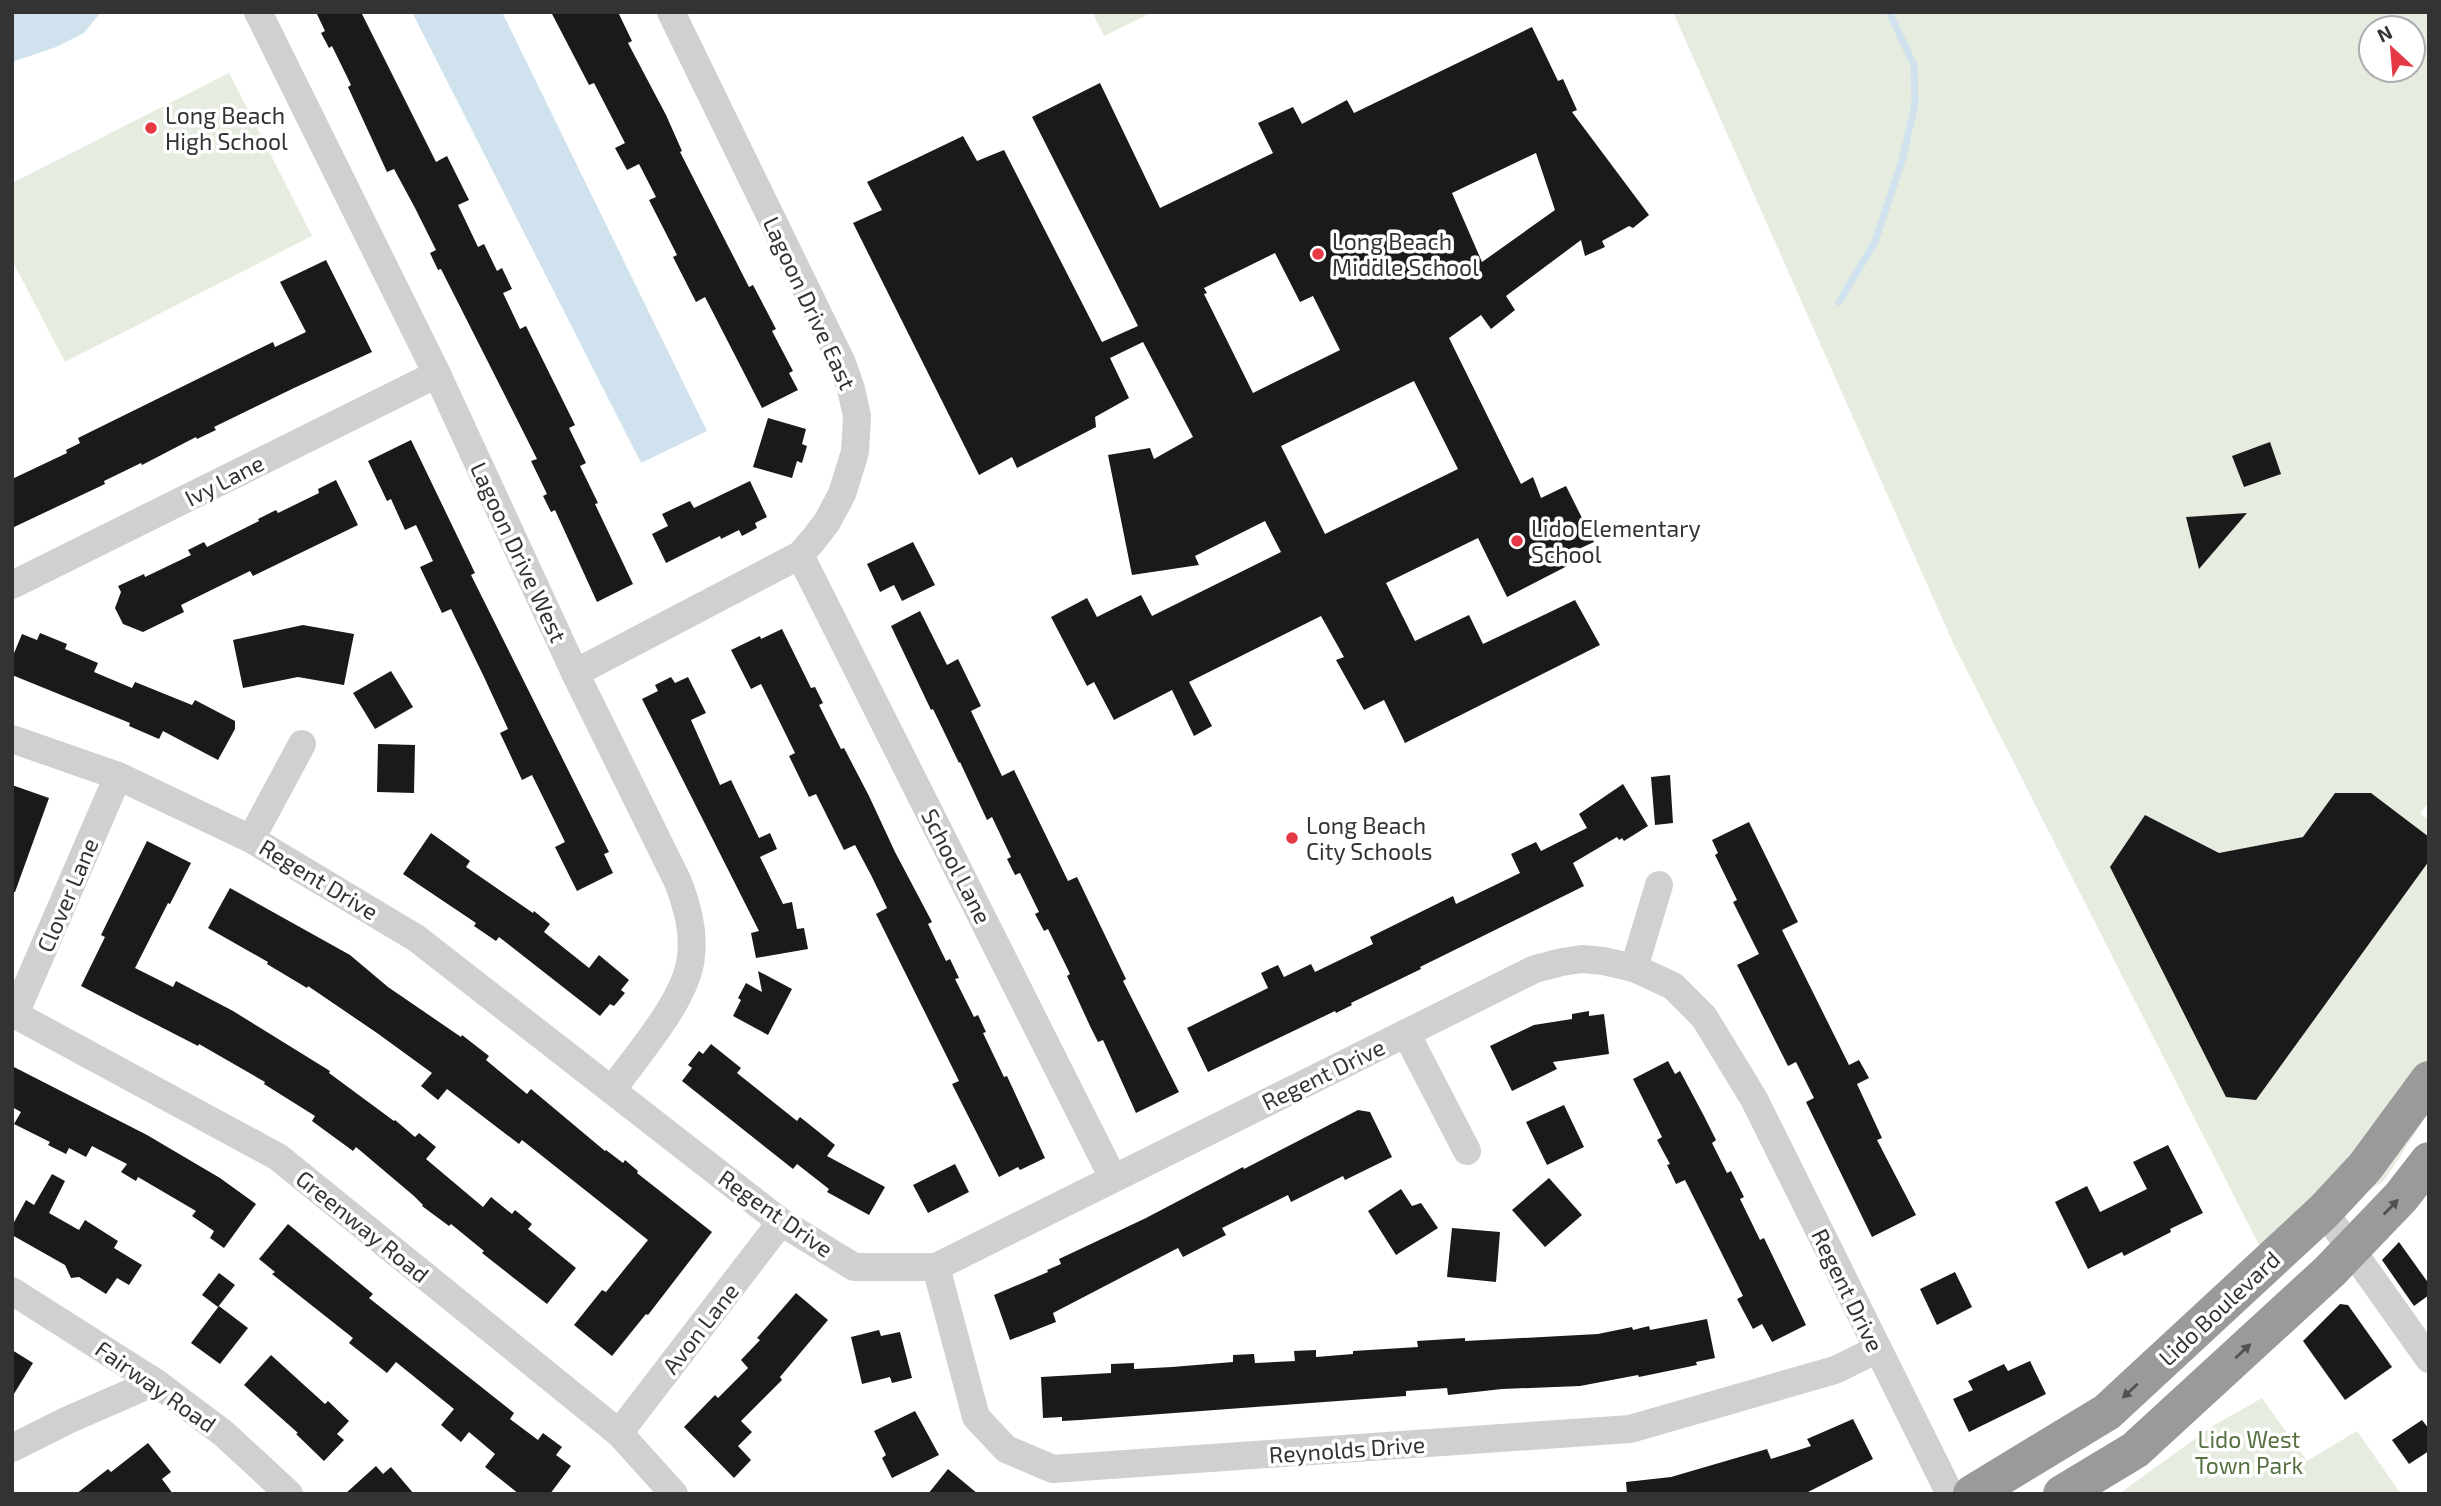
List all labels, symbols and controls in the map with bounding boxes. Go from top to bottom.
north arrow [2357,14,2427,84]
text: N [2373,20,2396,47]
place label: Long Beach High School [165,101,288,155]
marker: Long Beach High School [143,120,159,136]
street label: Lagoon Drive East [758,212,862,394]
place label: Long Beach Middle School [1332,227,1479,281]
marker: Long Beach Middle School [1310,246,1326,262]
street label: Ivy Lane [180,448,268,512]
street label: Lagoon Drive West [465,458,573,647]
place label: Lido Elementary School [1531,514,1701,568]
marker: Lido Elementary School [1509,533,1525,549]
street label: School Lane [916,804,998,928]
place label: Long Beach City Schools [1306,811,1433,865]
marker: Long Beach City Schools [1284,830,1300,846]
street label: Regent Drive [255,833,383,925]
street label: Clover Lane [30,834,104,956]
street label: Regent Drive [1257,1032,1389,1116]
street label: Regent Drive [713,1163,839,1263]
street label: Greenway Road [291,1164,435,1288]
one-way arrow [2383,1198,2400,1215]
street label: Regent Drive [1806,1224,1890,1356]
street label: Lido Boulevard [2153,1245,2285,1371]
street label: Avon Lane [656,1277,744,1379]
street label: Fairway Road [90,1334,222,1438]
one-way arrow [2234,1343,2252,1359]
one-way arrow [2122,1382,2139,1398]
park label: Lido West Town Park [2195,1425,2303,1479]
street label: Reynolds Drive [1268,1430,1426,1468]

